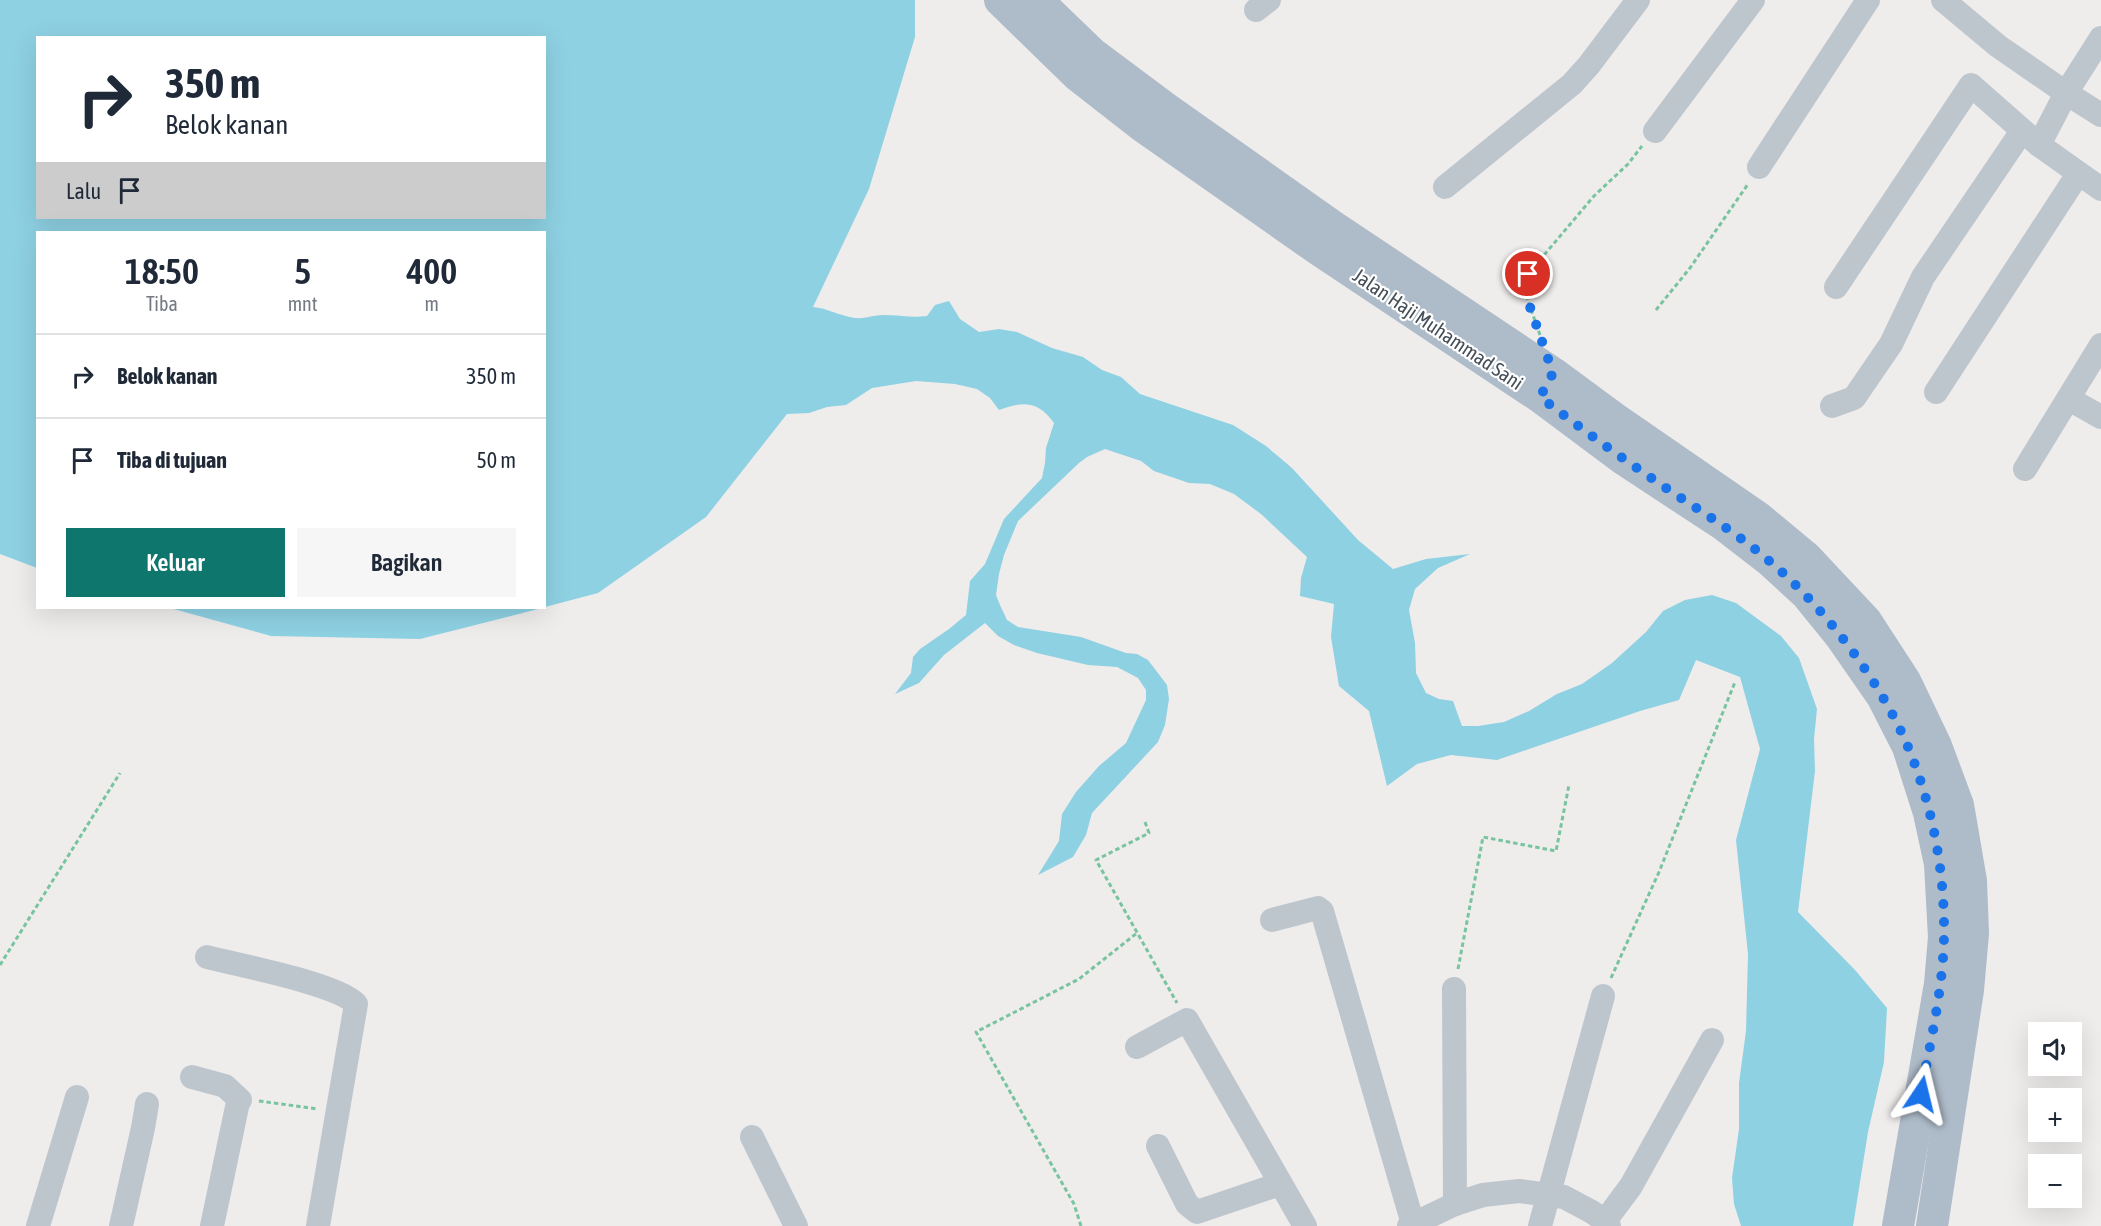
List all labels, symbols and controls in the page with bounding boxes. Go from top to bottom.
text: 350 m [165,59,260,107]
icon: right [66,60,144,138]
text: Belok kanan [165,109,288,140]
icon: arrive [113,174,146,207]
text: Lalu [66,178,101,204]
pin [1502,248,1553,299]
text: 18:50 [125,250,199,292]
text: 5 [294,250,311,292]
text: 400 [406,250,457,292]
icon: arrive [1511,257,1544,290]
street label: Jalan Haji Muhammad Sani [1349,263,1528,394]
text: Tiba [146,292,178,315]
text: mnt [288,292,318,315]
text: m [425,292,439,315]
icon: right [66,360,99,393]
text: Belok kanan [117,363,218,389]
text: 350 m [466,363,516,389]
icon: arrive [66,444,99,477]
text: Tiba di tujuan [117,447,227,473]
text: 50 m [476,447,516,473]
button: Keluar [66,528,285,597]
button: Bagikan [297,528,516,597]
map controls [2028,1022,2082,1208]
button: sound [2028,1022,2082,1076]
position arrow [1889,1062,1953,1126]
button: + [2028,1088,2082,1142]
button: − [2028,1154,2082,1208]

